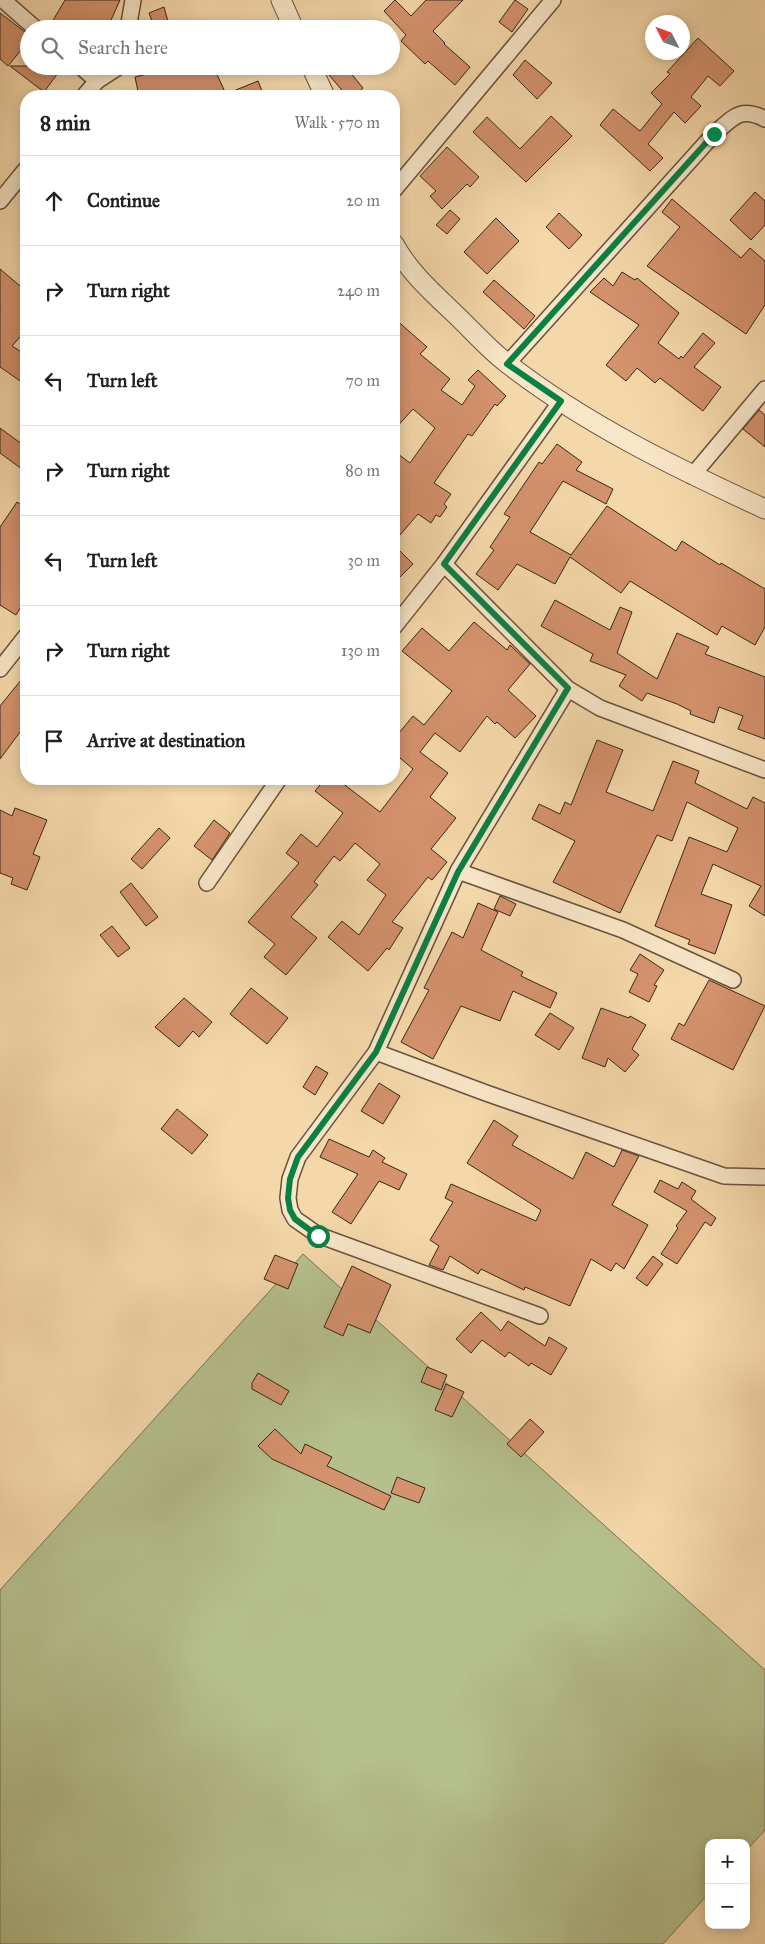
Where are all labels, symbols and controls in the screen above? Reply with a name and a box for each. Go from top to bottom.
north arrow [645,15,690,60]
search box [20,20,400,75]
icon: search [38,34,66,62]
text: Search here [78,36,168,59]
text: 8 min [40,110,90,136]
text: Walk · 570 m [295,113,380,132]
route end [703,123,726,146]
icon: ahead [40,187,68,215]
text: Continue [87,189,160,212]
text: 20 m [346,191,380,210]
icon: right [40,277,68,305]
text: Turn right [87,279,170,302]
text: 240 m [337,281,380,300]
icon: left [40,367,68,395]
text: Turn left [87,369,157,392]
text: 70 m [345,371,380,390]
icon: right [40,457,68,485]
text: Turn right [87,459,170,482]
text: 80 m [345,461,380,480]
icon: left [40,547,68,575]
text: Turn left [87,549,157,572]
text: 30 m [347,551,380,570]
icon: right [40,637,68,665]
text: Turn right [87,639,170,662]
text: 130 m [341,641,380,660]
icon: arrive [40,727,68,755]
text: Arrive at destination [87,729,245,752]
route start [307,1225,330,1248]
map controls [705,1839,750,1929]
button: + [705,1839,750,1884]
button: − [705,1884,750,1929]

